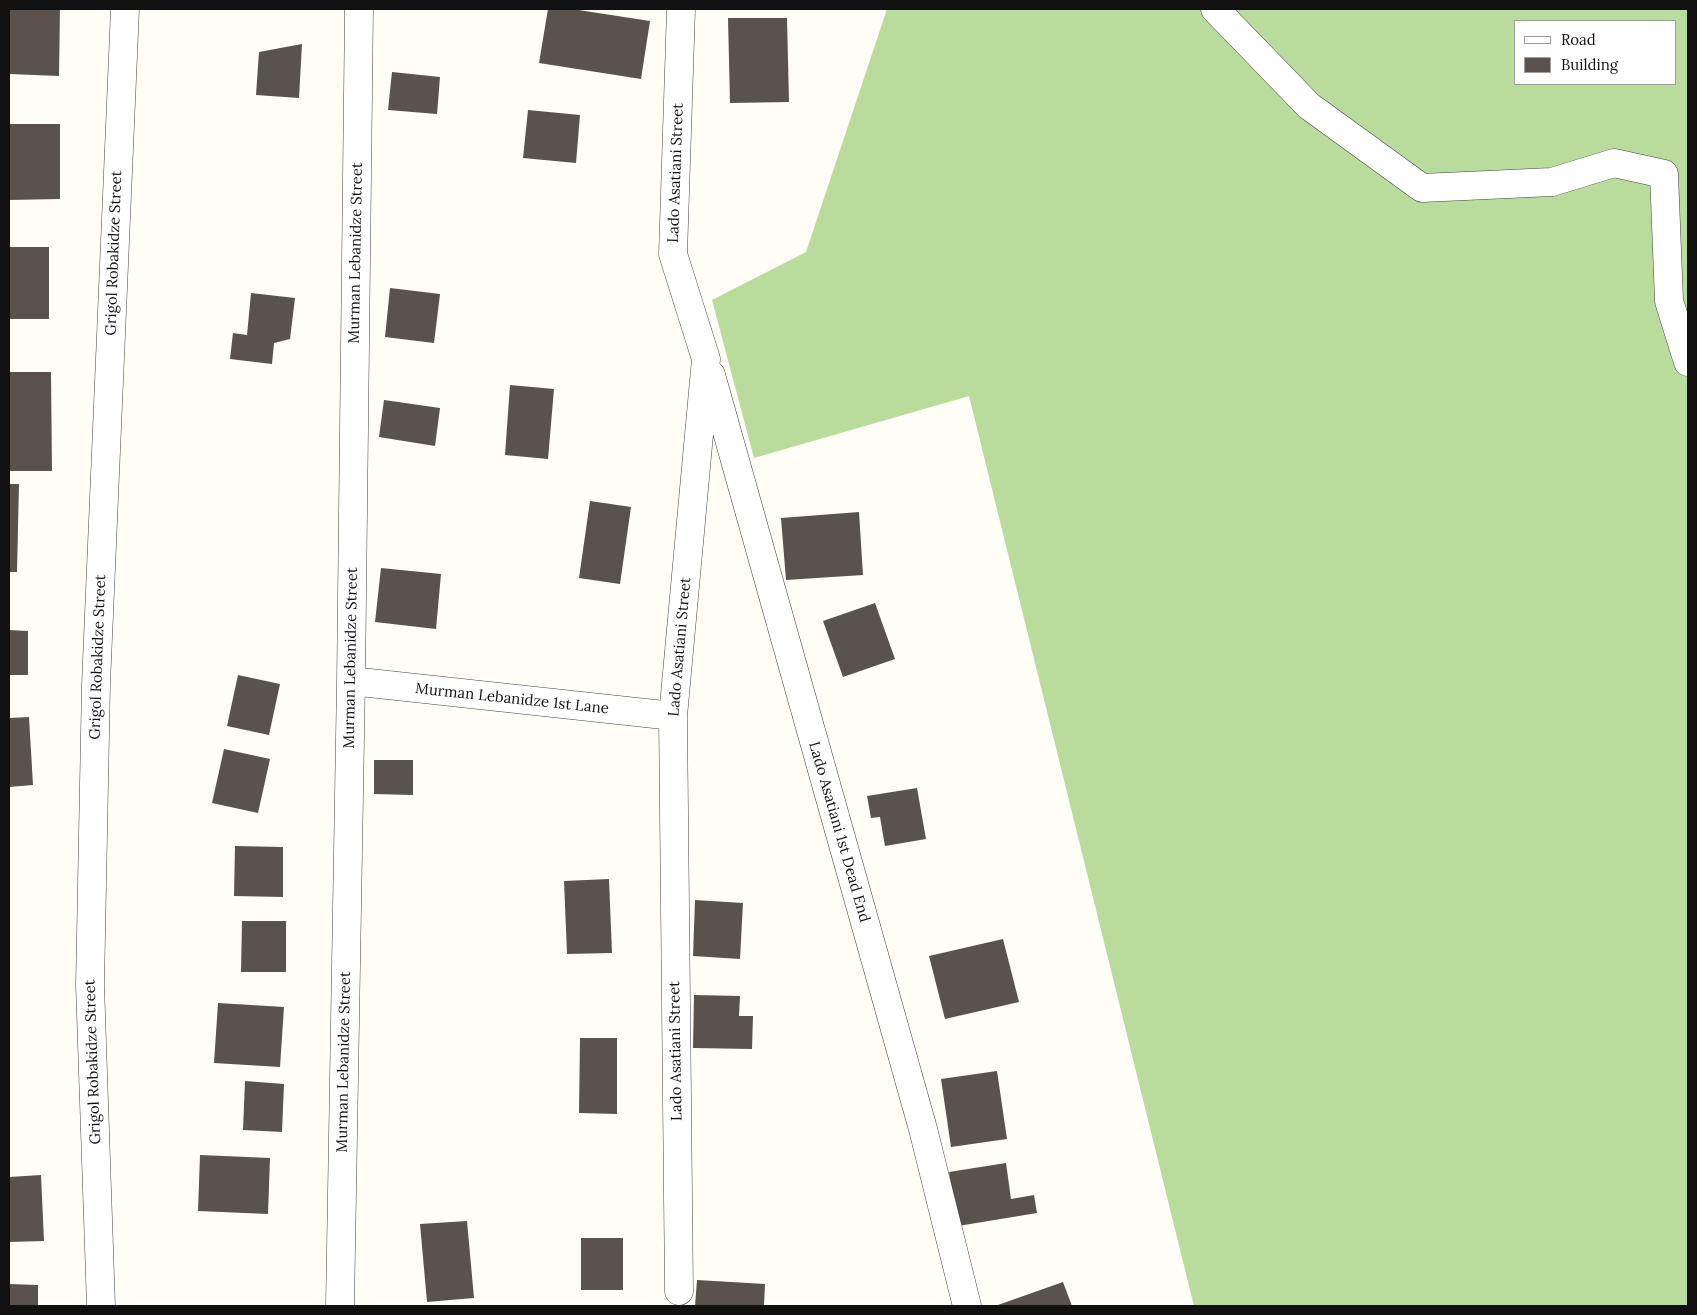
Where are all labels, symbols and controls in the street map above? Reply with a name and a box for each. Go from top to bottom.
legend [1514,20,1677,85]
text: Road [1561,30,1596,49]
text: Building [1561,55,1618,74]
street label: Lado Asatiani Street [665,103,687,243]
street label: Murman Lebanidze Street [345,162,367,344]
street label: Grigol Robakidze Street [102,170,126,336]
street label: Murman Lebanidze Street [340,567,362,749]
street label: Grigol Robakidze Street [86,574,110,740]
street label: Lado Asatiani Street [665,577,695,717]
street label: Murman Lebanidze 1st Lane [414,680,610,718]
street label: Lado Asatiani 1st Dead End [805,740,873,924]
street label: Murman Lebanidze Street [333,971,355,1153]
street label: Grigol Robakidze Street [81,979,105,1145]
street label: Lado Asatiani Street [666,981,686,1121]

